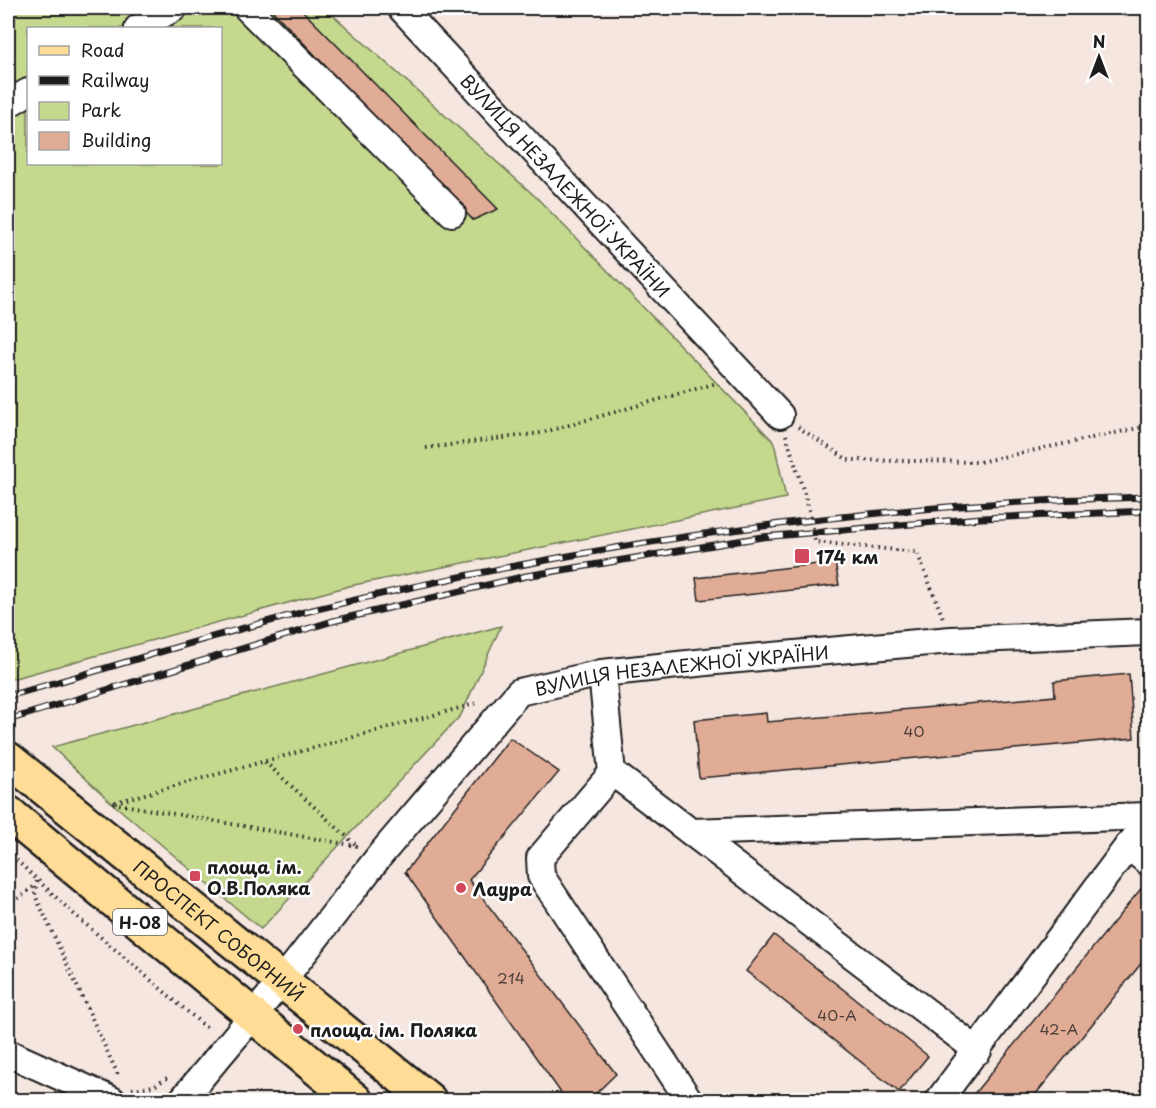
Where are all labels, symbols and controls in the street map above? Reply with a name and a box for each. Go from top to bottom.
legend [27,27,222,165]
north arrow [1069,27,1129,87]
text: N [1093,29,1105,53]
text: Road [81,36,125,63]
text: Railway [81,66,149,93]
street label: ВУЛИЦЯ НЕЗАЛЕЖНОЇ УКРАЇНИ [455,67,677,303]
text: Park [81,96,121,123]
text: Building [81,126,151,153]
place label: 174 км [816,543,879,570]
marker: 174 км [793,547,811,565]
street label: ВУЛИЦЯ НЕЗАЛЕЖНОЇ УКРАЇНИ [532,637,830,701]
house number: 40 [904,719,924,742]
street label: ПРОСПЕКТ СОБОРНИЙ [128,853,310,1008]
place label: площа ім. О.В.Поляка [207,853,310,901]
marker: площа ім. О.В.Поляка [188,869,202,883]
place label: Лаура [473,875,532,902]
marker: Лаура [454,881,468,895]
road number: Н-08 [113,909,167,935]
house number: 214 [497,966,525,989]
house number: 40-А [817,1003,857,1026]
place label: площа ім. Поляка [310,1016,477,1043]
house number: 42-А [1040,1017,1078,1040]
marker: площа ім. Поляка [291,1022,305,1036]

